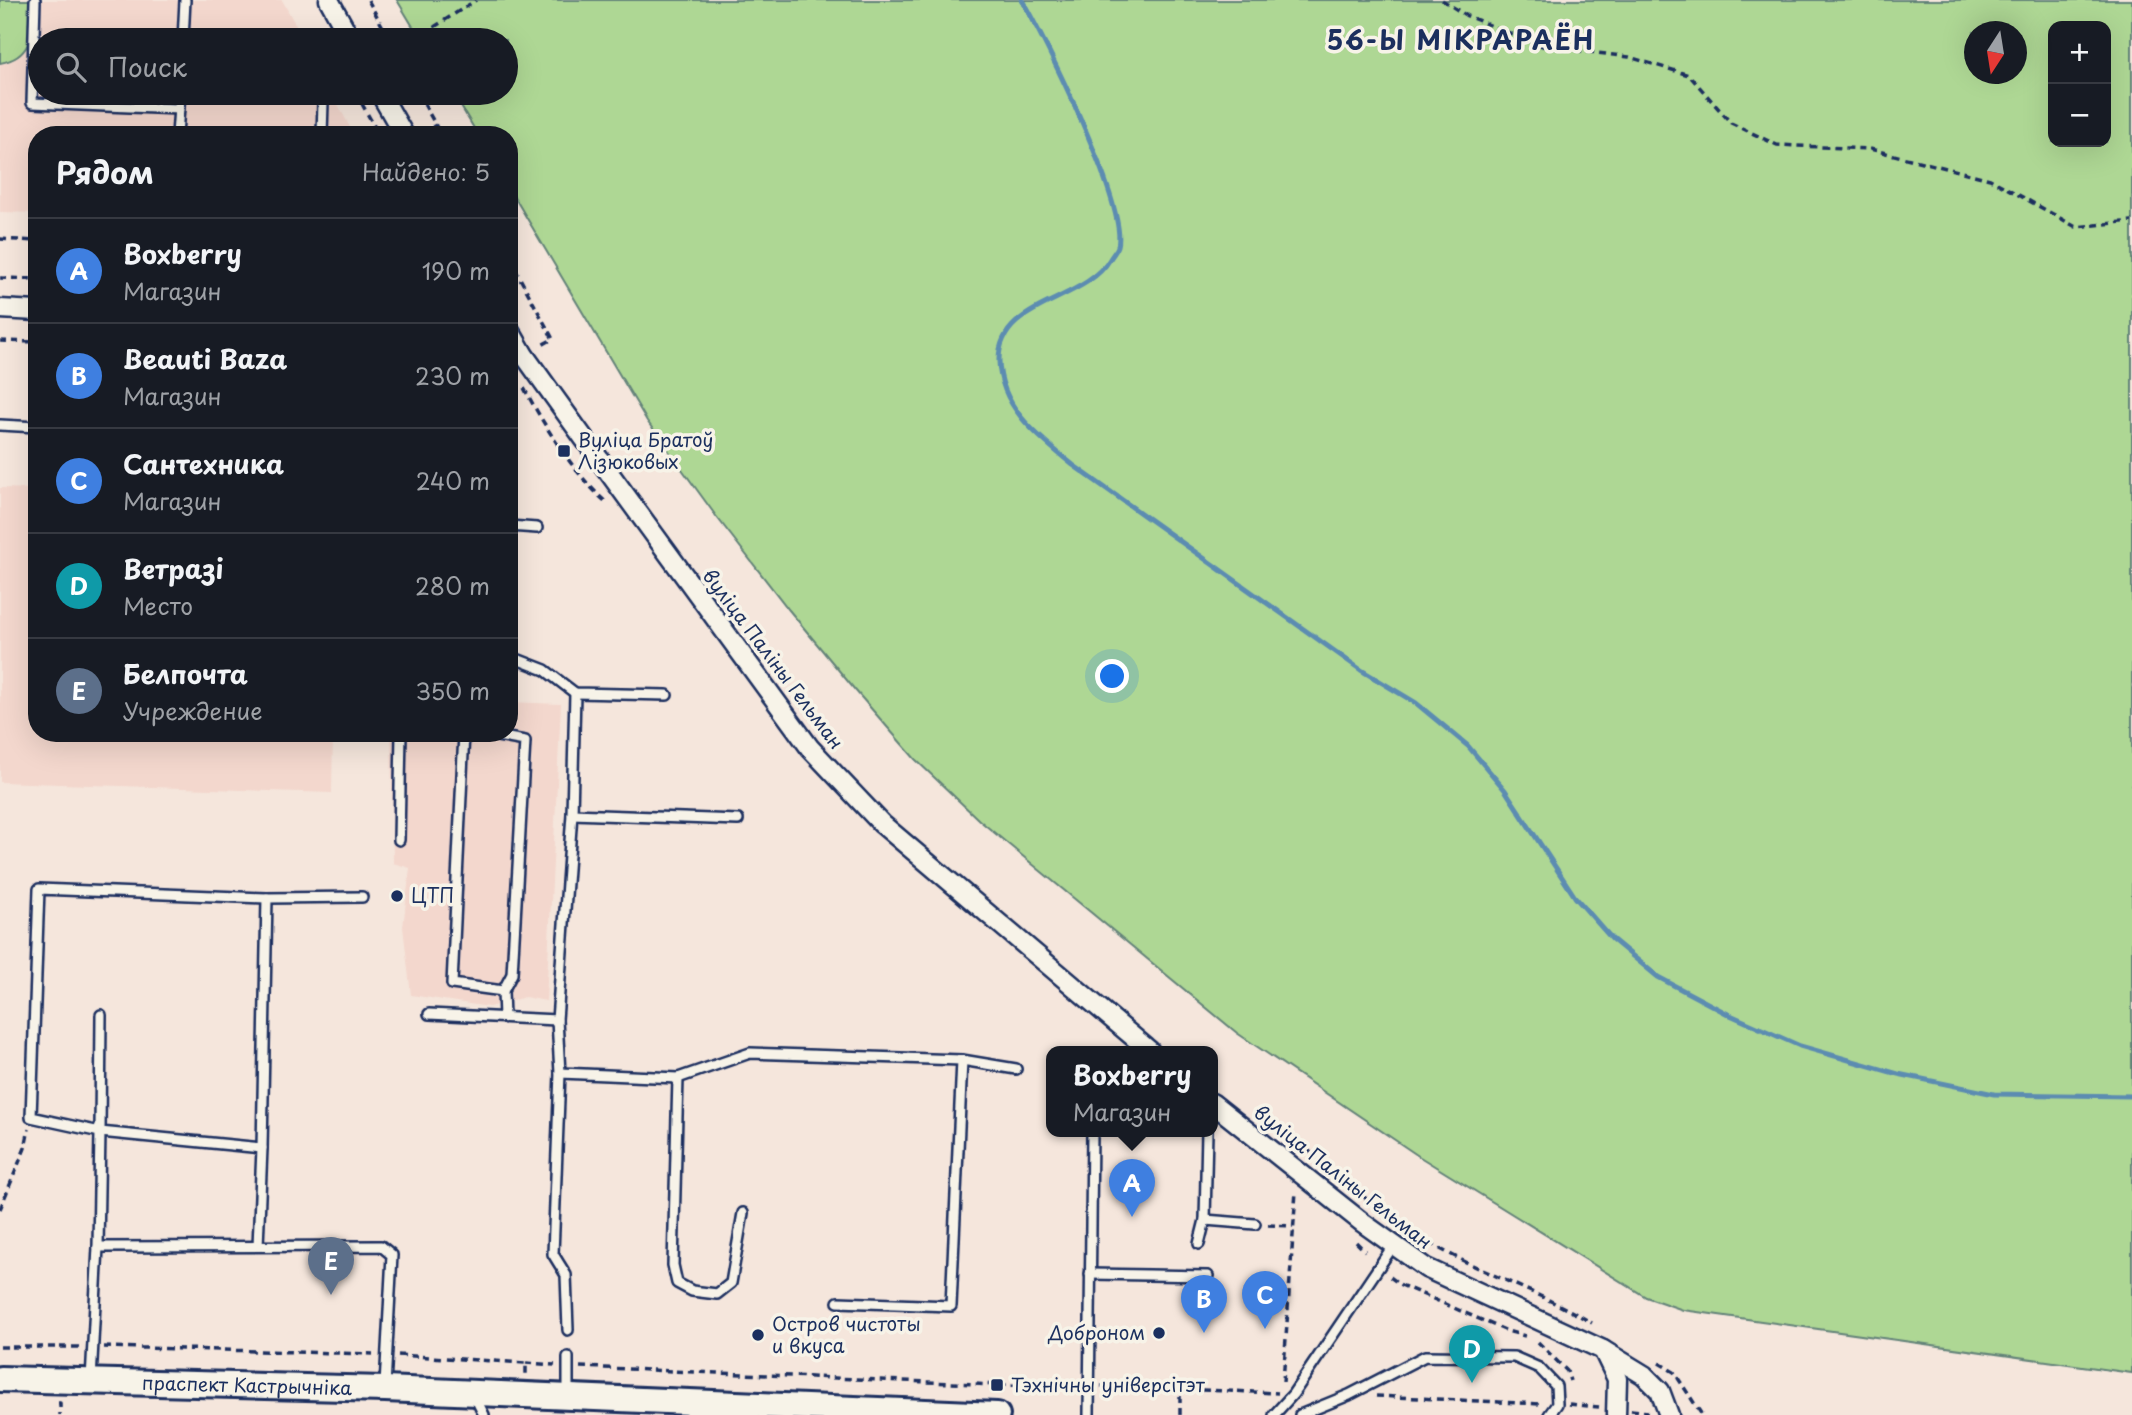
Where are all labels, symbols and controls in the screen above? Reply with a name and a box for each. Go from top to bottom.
district label: 56-Ы МІКРАРАЁН [1327,20,1595,59]
north arrow [1964,21,2027,84]
map controls [2048,21,2111,147]
button: + [2048,21,2111,84]
search box [28,28,518,105]
text: Поиск [108,47,187,86]
icon: search [52,48,90,86]
button: − [2048,84,2111,147]
text: Рядом [56,149,154,194]
text: Найдено: 5 [362,154,490,189]
text: Boxberry [123,234,242,273]
text: A [70,253,88,288]
text: 190 m [422,253,490,288]
text: Магазин [123,273,222,308]
text: Beauti Baza [123,339,287,378]
text: B [71,358,87,393]
text: 230 m [415,358,490,393]
text: Магазин [123,378,222,413]
place label: Вуліца Братоў Лізюковых [578,425,713,475]
marker: Вуліца Братоў Лізюковых [556,443,572,459]
text: Сантехника [123,444,284,483]
text: C [70,463,88,498]
text: 240 m [416,463,490,498]
text: Магазин [123,483,222,518]
text: Ветразі [123,549,224,588]
street label: вуліца Паліны Гельман [697,562,851,754]
text: D [70,568,88,603]
text: 280 m [415,568,490,603]
text: Место [123,588,193,623]
text: Белпочта [123,654,248,693]
your location [1095,659,1129,693]
text: E [72,673,86,708]
text: 350 m [415,673,490,708]
text: Учреждение [123,693,263,728]
place label: ЦТП [411,881,454,909]
marker: ЦТП [389,888,405,904]
popup [1046,1046,1218,1137]
text: Boxberry [1073,1055,1191,1094]
text: Магазин [1073,1094,1171,1129]
street label: вуліца Паліны Гельман [1249,1098,1439,1255]
pin: A [1109,1159,1155,1217]
pin: E [308,1237,354,1295]
pin: C [1242,1271,1288,1329]
pin: B [1181,1275,1227,1333]
place label: Остров чистоты и вкуса [772,1309,921,1359]
place label: Доброном [1047,1318,1145,1346]
marker: Доброном [1151,1325,1167,1341]
pin: D [1449,1325,1495,1383]
marker: Остров чистоты и вкуса [750,1327,766,1343]
street label: праспект Кастрычніка [141,1368,353,1401]
place label: Тэхнічны універсітэт [1011,1370,1206,1398]
marker: Тэхнічны універсітэт [989,1377,1005,1393]

